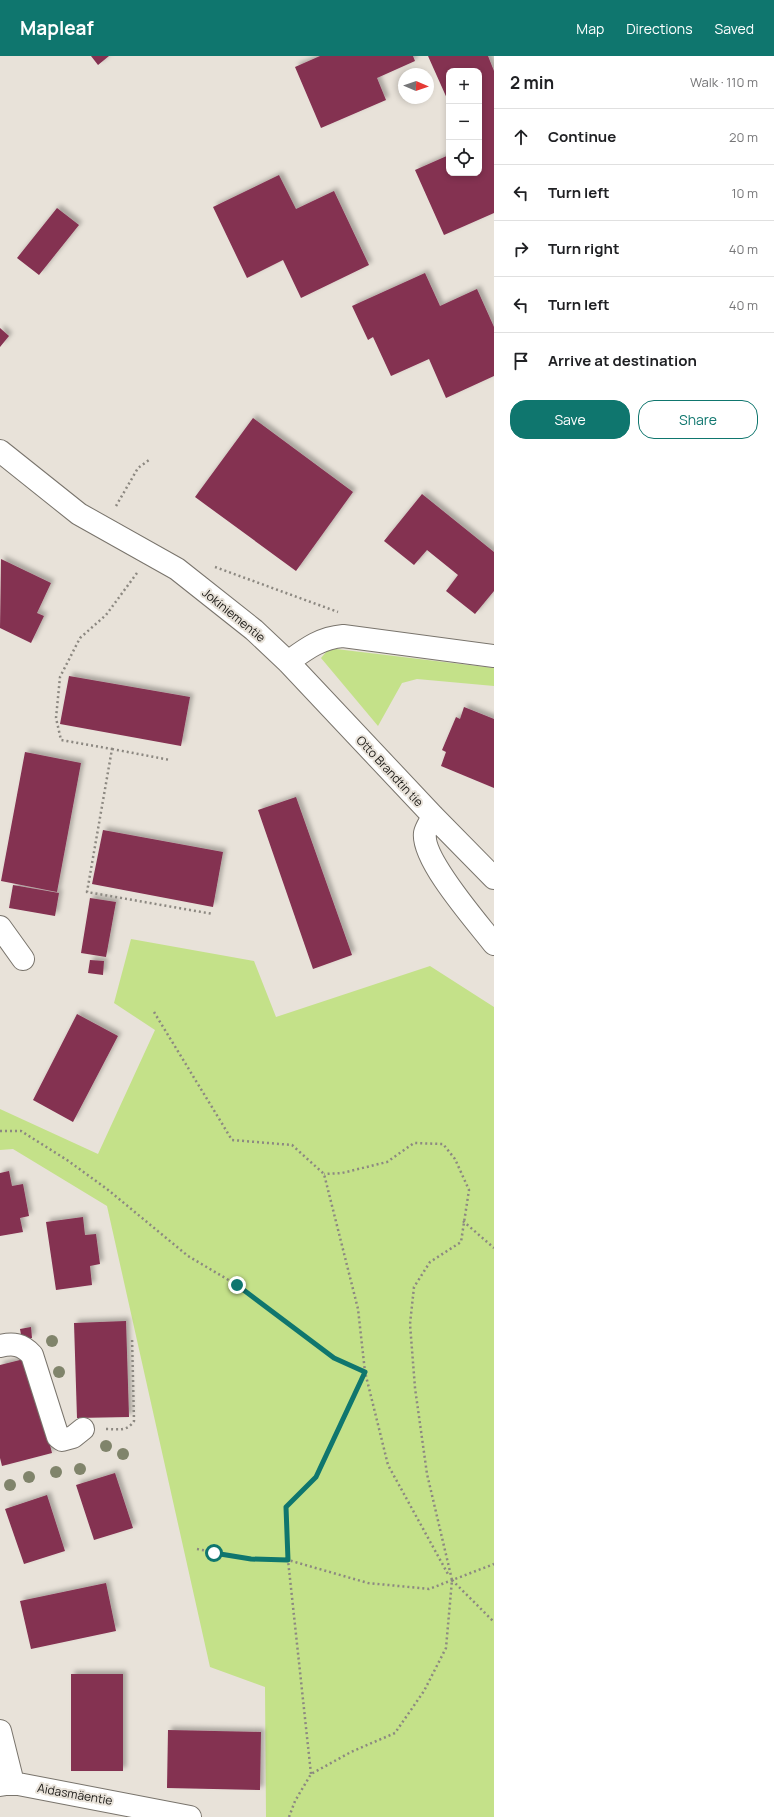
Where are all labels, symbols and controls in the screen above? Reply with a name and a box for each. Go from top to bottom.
text: Mapleaf [20,15,94,41]
text: Map [576,19,604,38]
text: Directions [626,19,693,38]
text: Saved [715,19,754,38]
north arrow [398,68,434,104]
map controls [446,68,482,176]
button: + [446,68,482,104]
text: 2 min [510,71,554,94]
text: Walk · 110 m [690,73,758,91]
button: − [446,104,482,140]
icon: ahead [510,126,532,148]
text: Continue [548,126,616,147]
text: 20 m [729,128,758,146]
button: locate [446,140,482,176]
icon: left [510,182,532,204]
text: Turn left [548,182,610,203]
text: 10 m [731,184,758,202]
icon: right [510,238,532,260]
text: Turn right [548,238,619,259]
text: 40 m [729,240,758,258]
icon: left [510,294,532,316]
text: Turn left [548,294,610,315]
text: 40 m [729,296,758,314]
icon: arrive [510,350,532,372]
text: Arrive at destination [548,350,697,371]
button: Save [510,400,630,439]
button: Share [638,400,758,439]
street label: Jokiniementie [199,584,269,646]
street label: Otto Brandtin tie [353,732,427,810]
route end [228,1276,246,1294]
route start [205,1544,223,1562]
street label: Aidasmäentie [36,1779,114,1809]

